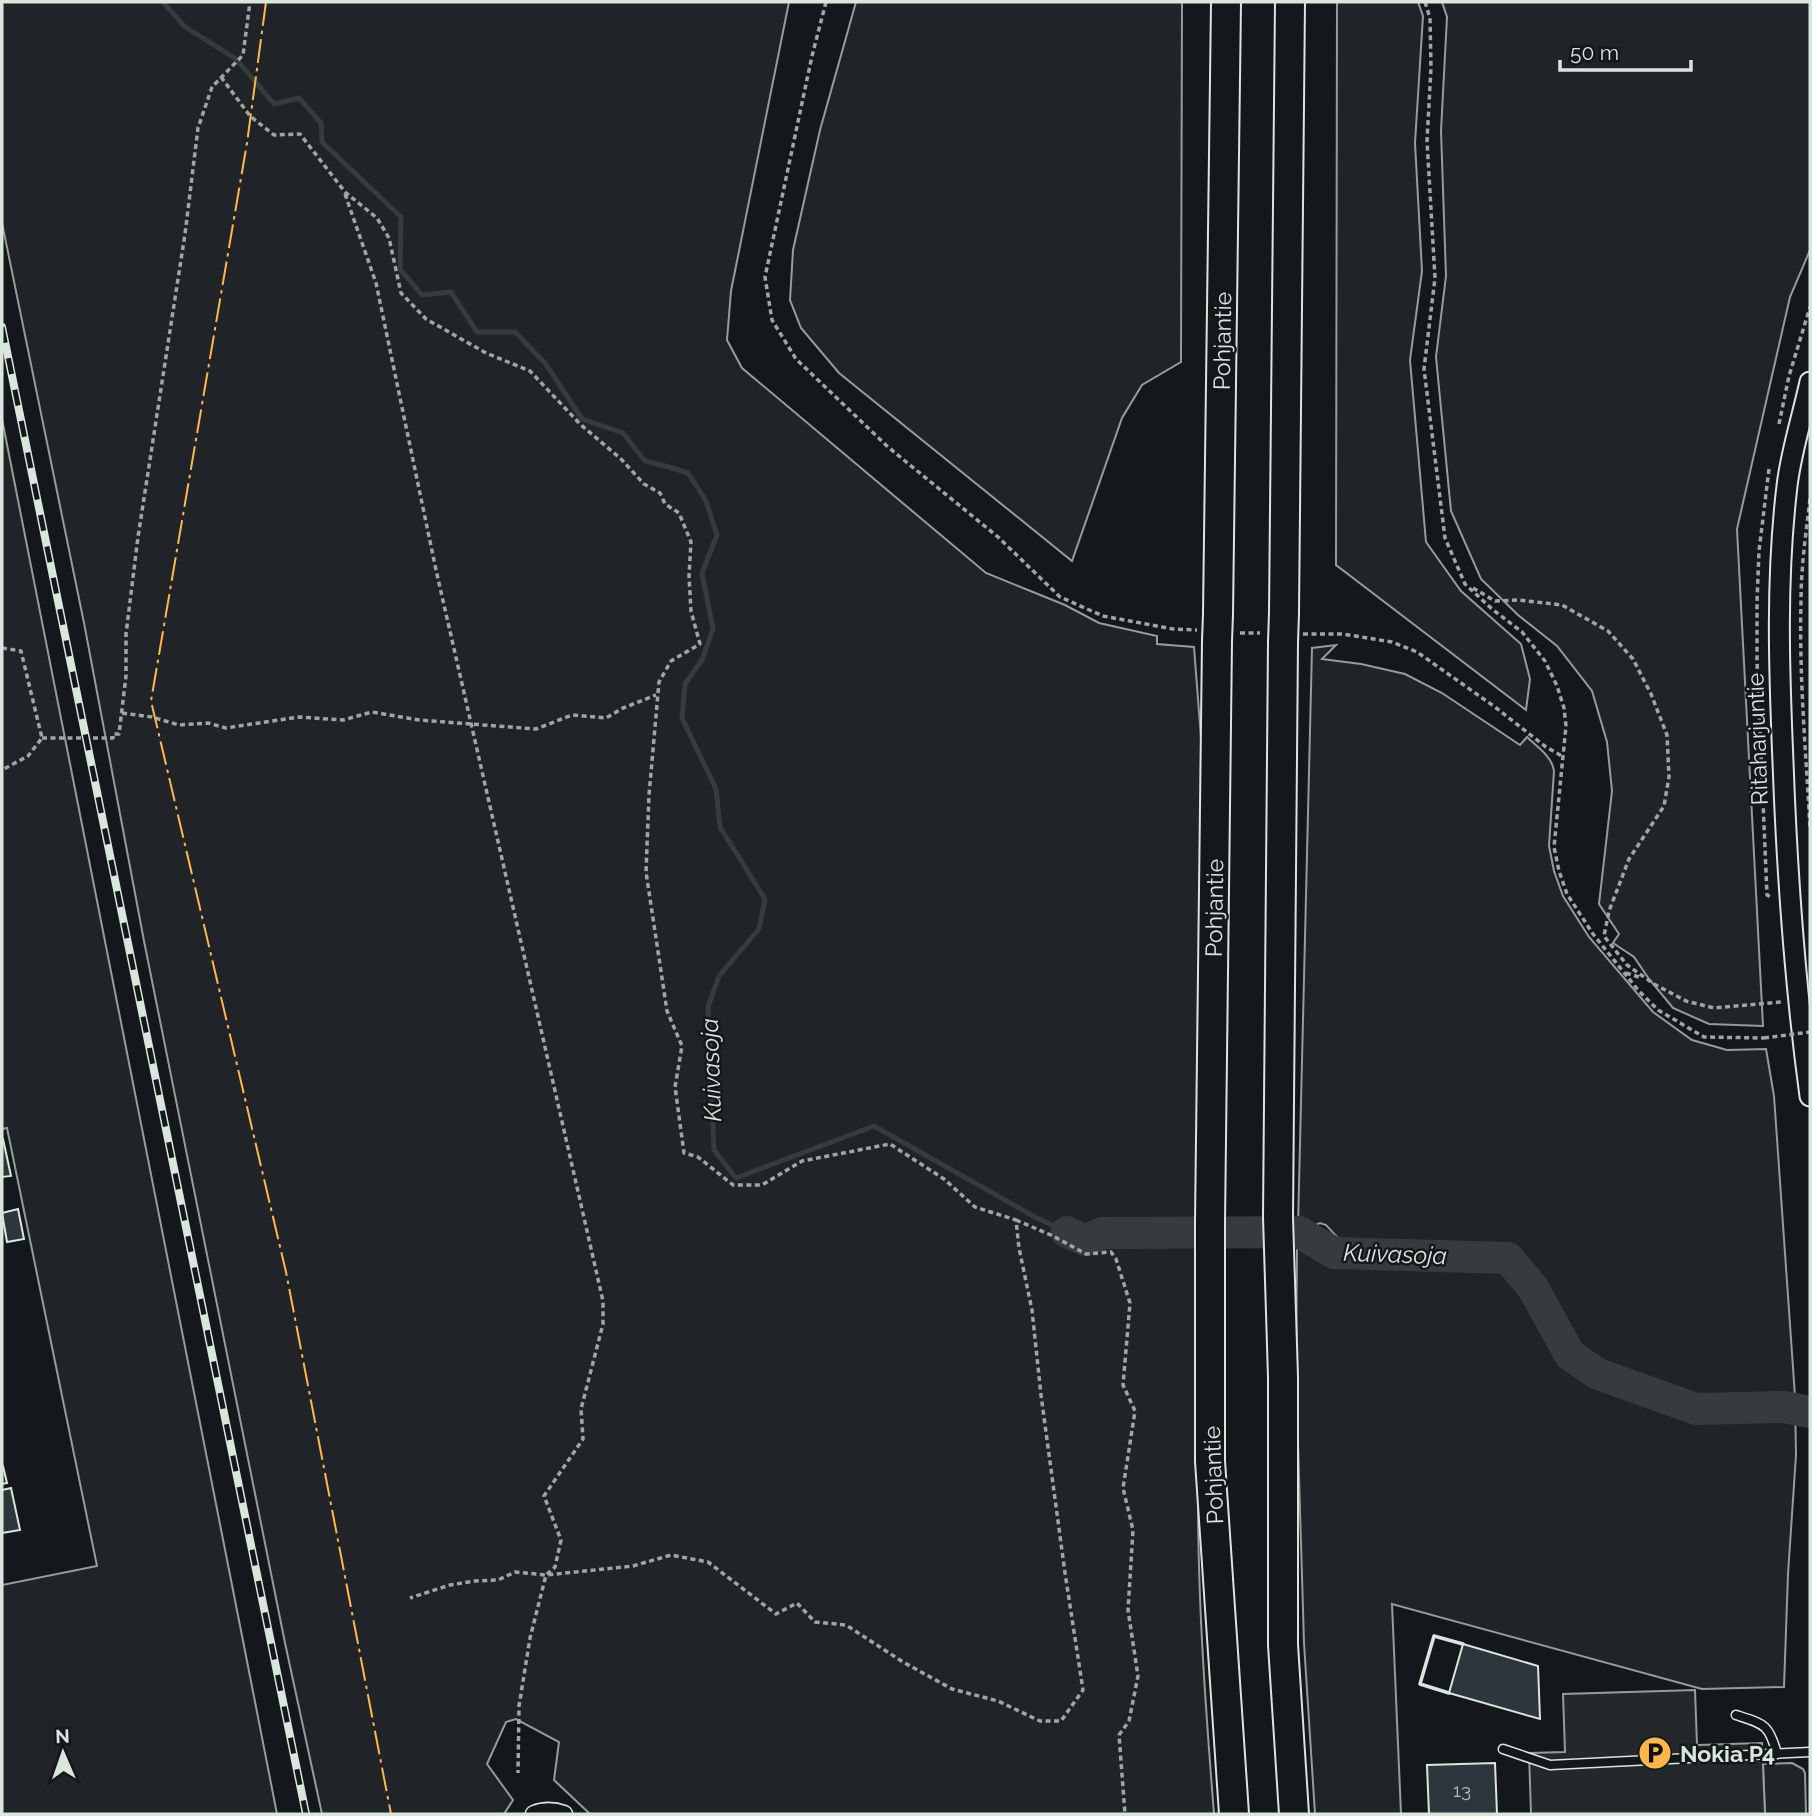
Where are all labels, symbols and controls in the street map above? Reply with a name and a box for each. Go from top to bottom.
scale bar [1560,28,1691,72]
text: 50 m [1570,40,1619,65]
street label: Pohjantie [1208,292,1236,390]
street label: Ritaharjuntie [1741,672,1773,806]
street label: Pohjantie [1200,859,1228,957]
water label: Kuivasoja [695,1018,727,1122]
water label: Kuivasoja [1343,1238,1447,1270]
street label: Pohjantie [1198,1425,1228,1525]
north arrow [28,1718,98,1788]
text: N [55,1725,70,1747]
parking icon: Nokia P4 [1636,1734,1674,1772]
place label: Nokia P4 [1680,1740,1775,1767]
house number: 13 [1453,1779,1471,1801]

